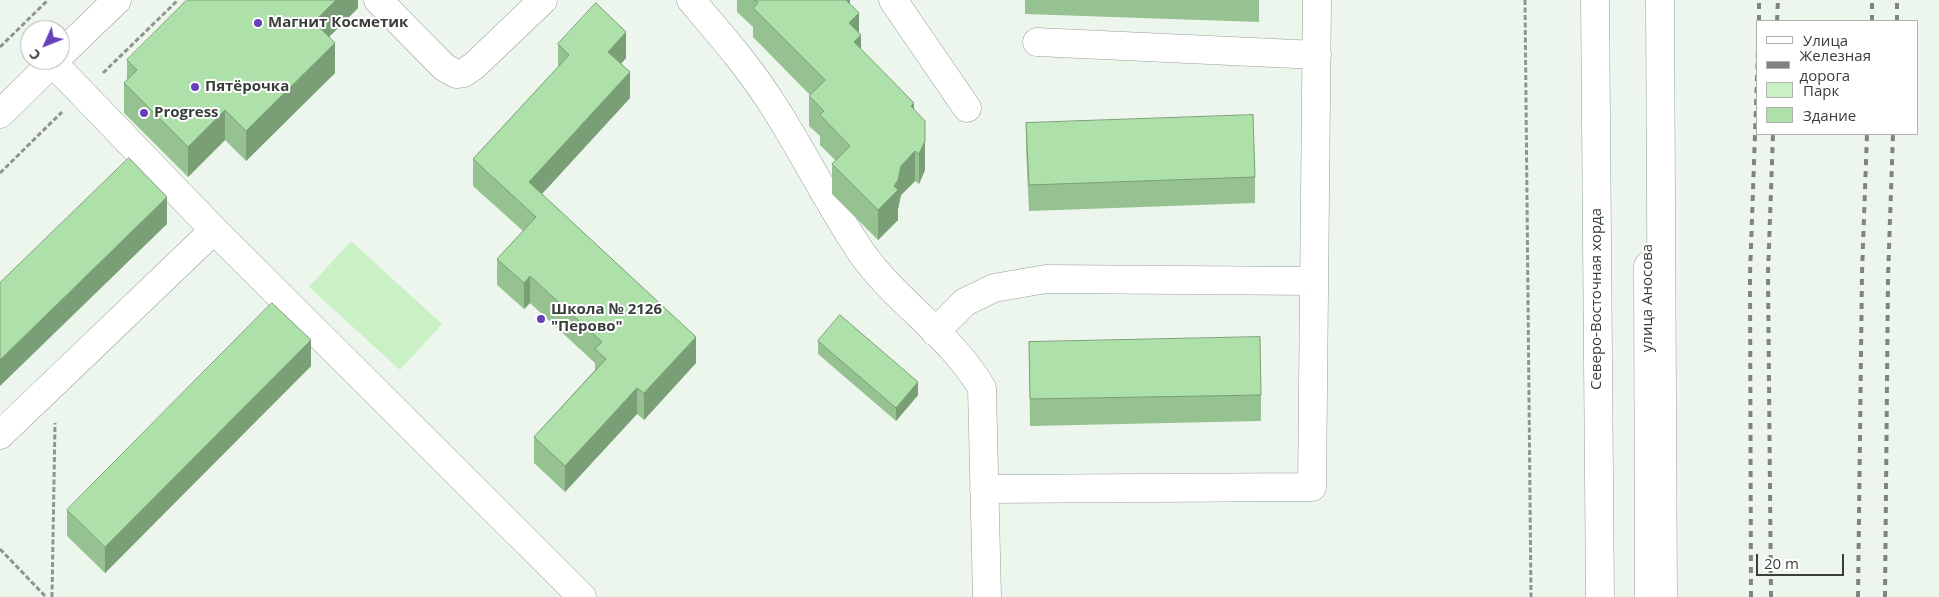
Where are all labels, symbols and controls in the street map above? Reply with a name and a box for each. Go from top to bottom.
place label: Магнит Косметик [268,14,408,32]
marker: Магнит Косметик [252,17,264,29]
north arrow [20,20,70,70]
legend [1756,20,1919,135]
text: Улица [1803,30,1848,50]
text: С [25,45,45,65]
text: Железная дорога [1800,45,1871,85]
place label: Пятёрочка [205,78,289,96]
text: Парк [1803,80,1839,100]
marker: Пятёрочка [189,81,201,93]
place label: Progress [154,104,219,122]
text: Здание [1803,105,1856,125]
marker: Progress [138,107,150,119]
street label: Северо-Восточная хорда [1588,208,1606,390]
street label: улица Аносова [1639,244,1657,352]
place label: Школа № 2126 "Перово" [551,301,662,336]
marker: Школа № 2126 "Перово" [535,313,547,325]
scale bar [1759,544,1846,576]
text: 20 m [1764,553,1799,573]

